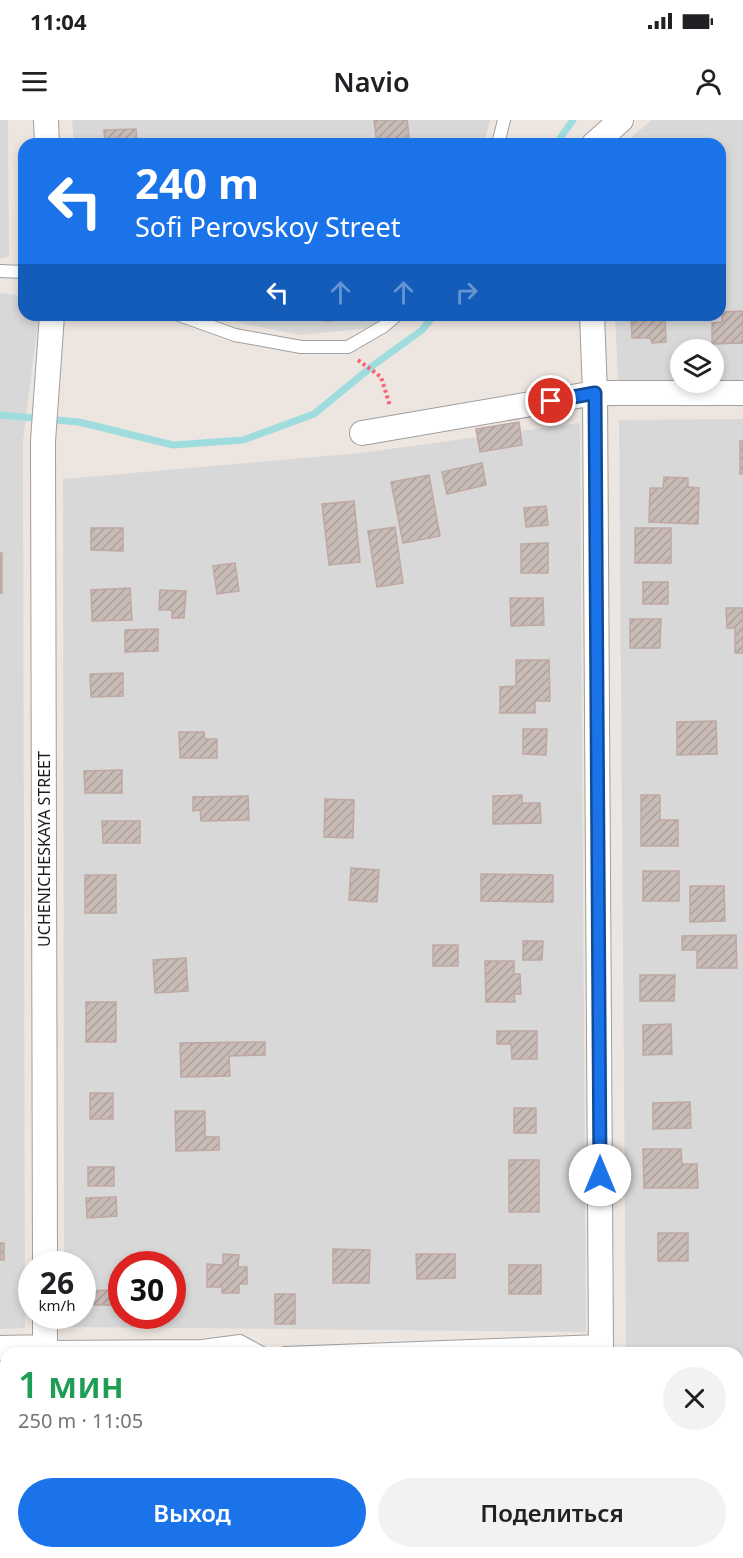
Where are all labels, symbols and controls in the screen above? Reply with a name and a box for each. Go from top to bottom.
text: 11:04 [30,6,87,36]
text: Navio [333,63,410,100]
icon: menu [18,65,51,98]
icon: person [692,65,725,98]
text: 240 m [135,154,259,211]
icon: left [36,162,114,240]
text: Sofi Perovskoy Street [135,208,400,245]
icon: left [261,276,294,309]
icon: ahead [324,276,357,309]
icon: ahead [387,276,420,309]
icon: right [450,276,483,309]
map controls [670,339,724,393]
button: layers [670,339,724,393]
pin [525,375,576,426]
icon: arrive [534,384,567,417]
street label: UCHENICHESKAYA STREET [33,751,55,947]
position arrow [568,1143,632,1207]
speed limit sign: 30 [108,1251,186,1329]
text: 26 [40,1262,74,1303]
text: km/h [39,1295,75,1315]
text: 1 мин [18,1360,124,1409]
button: close [663,1367,726,1430]
text: 250 m · 11:05 [18,1407,143,1434]
button: Выход [18,1478,366,1547]
button: Поделиться [378,1478,726,1547]

